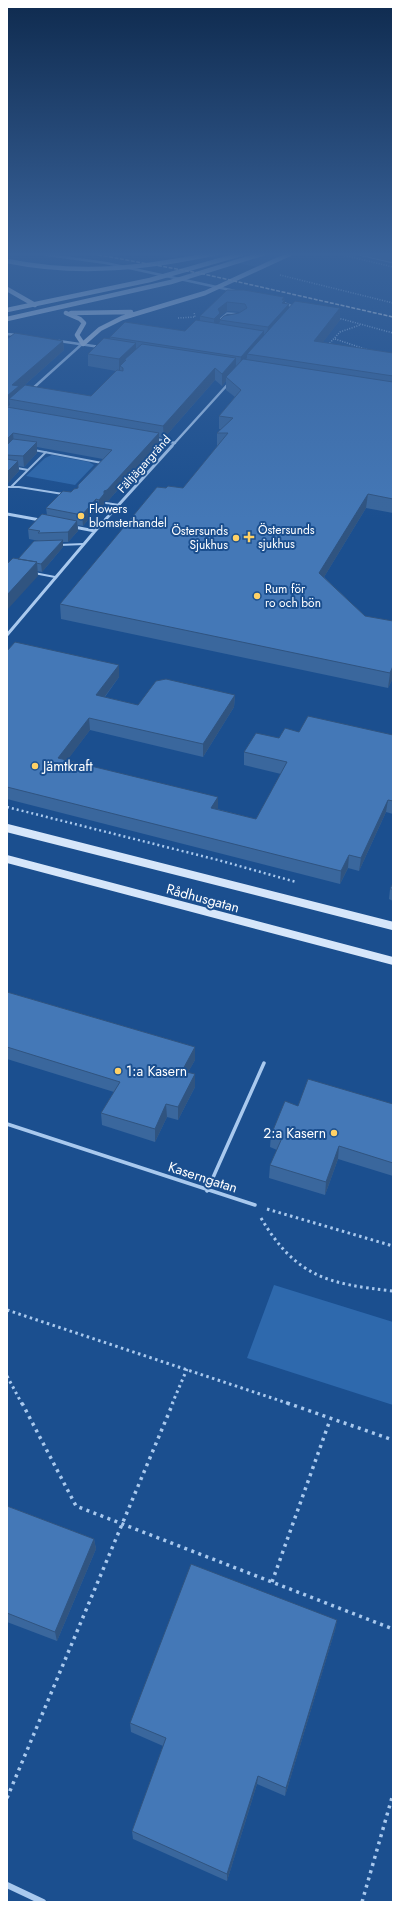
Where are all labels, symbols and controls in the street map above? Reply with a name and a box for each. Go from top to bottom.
street label: Fältjägargränd [113,431,175,497]
place label: Flowers blomsterhandel [89,500,167,532]
marker: Flowers blomsterhandel [76,511,86,521]
place label: Östersunds sjukhus [258,521,315,553]
place label: Östersunds Sjukhus [171,522,228,554]
marker: Östersunds sjukhus [243,531,255,543]
marker: Östersunds Sjukhus [231,533,241,543]
place label: Rum för ro och bön [265,580,321,612]
marker: Rum för ro och bön [252,591,262,601]
place label: Jämtkraft [41,756,93,776]
marker: Jämtkraft [30,761,40,771]
street label: Rådhusgatan [164,879,242,917]
place label: 1:a Kasern [126,1061,187,1081]
marker: 1:a Kasern [113,1066,123,1076]
place label: 2:a Kasern [263,1123,326,1143]
marker: 2:a Kasern [329,1128,339,1138]
street label: Kaserngatan [166,1156,240,1198]

